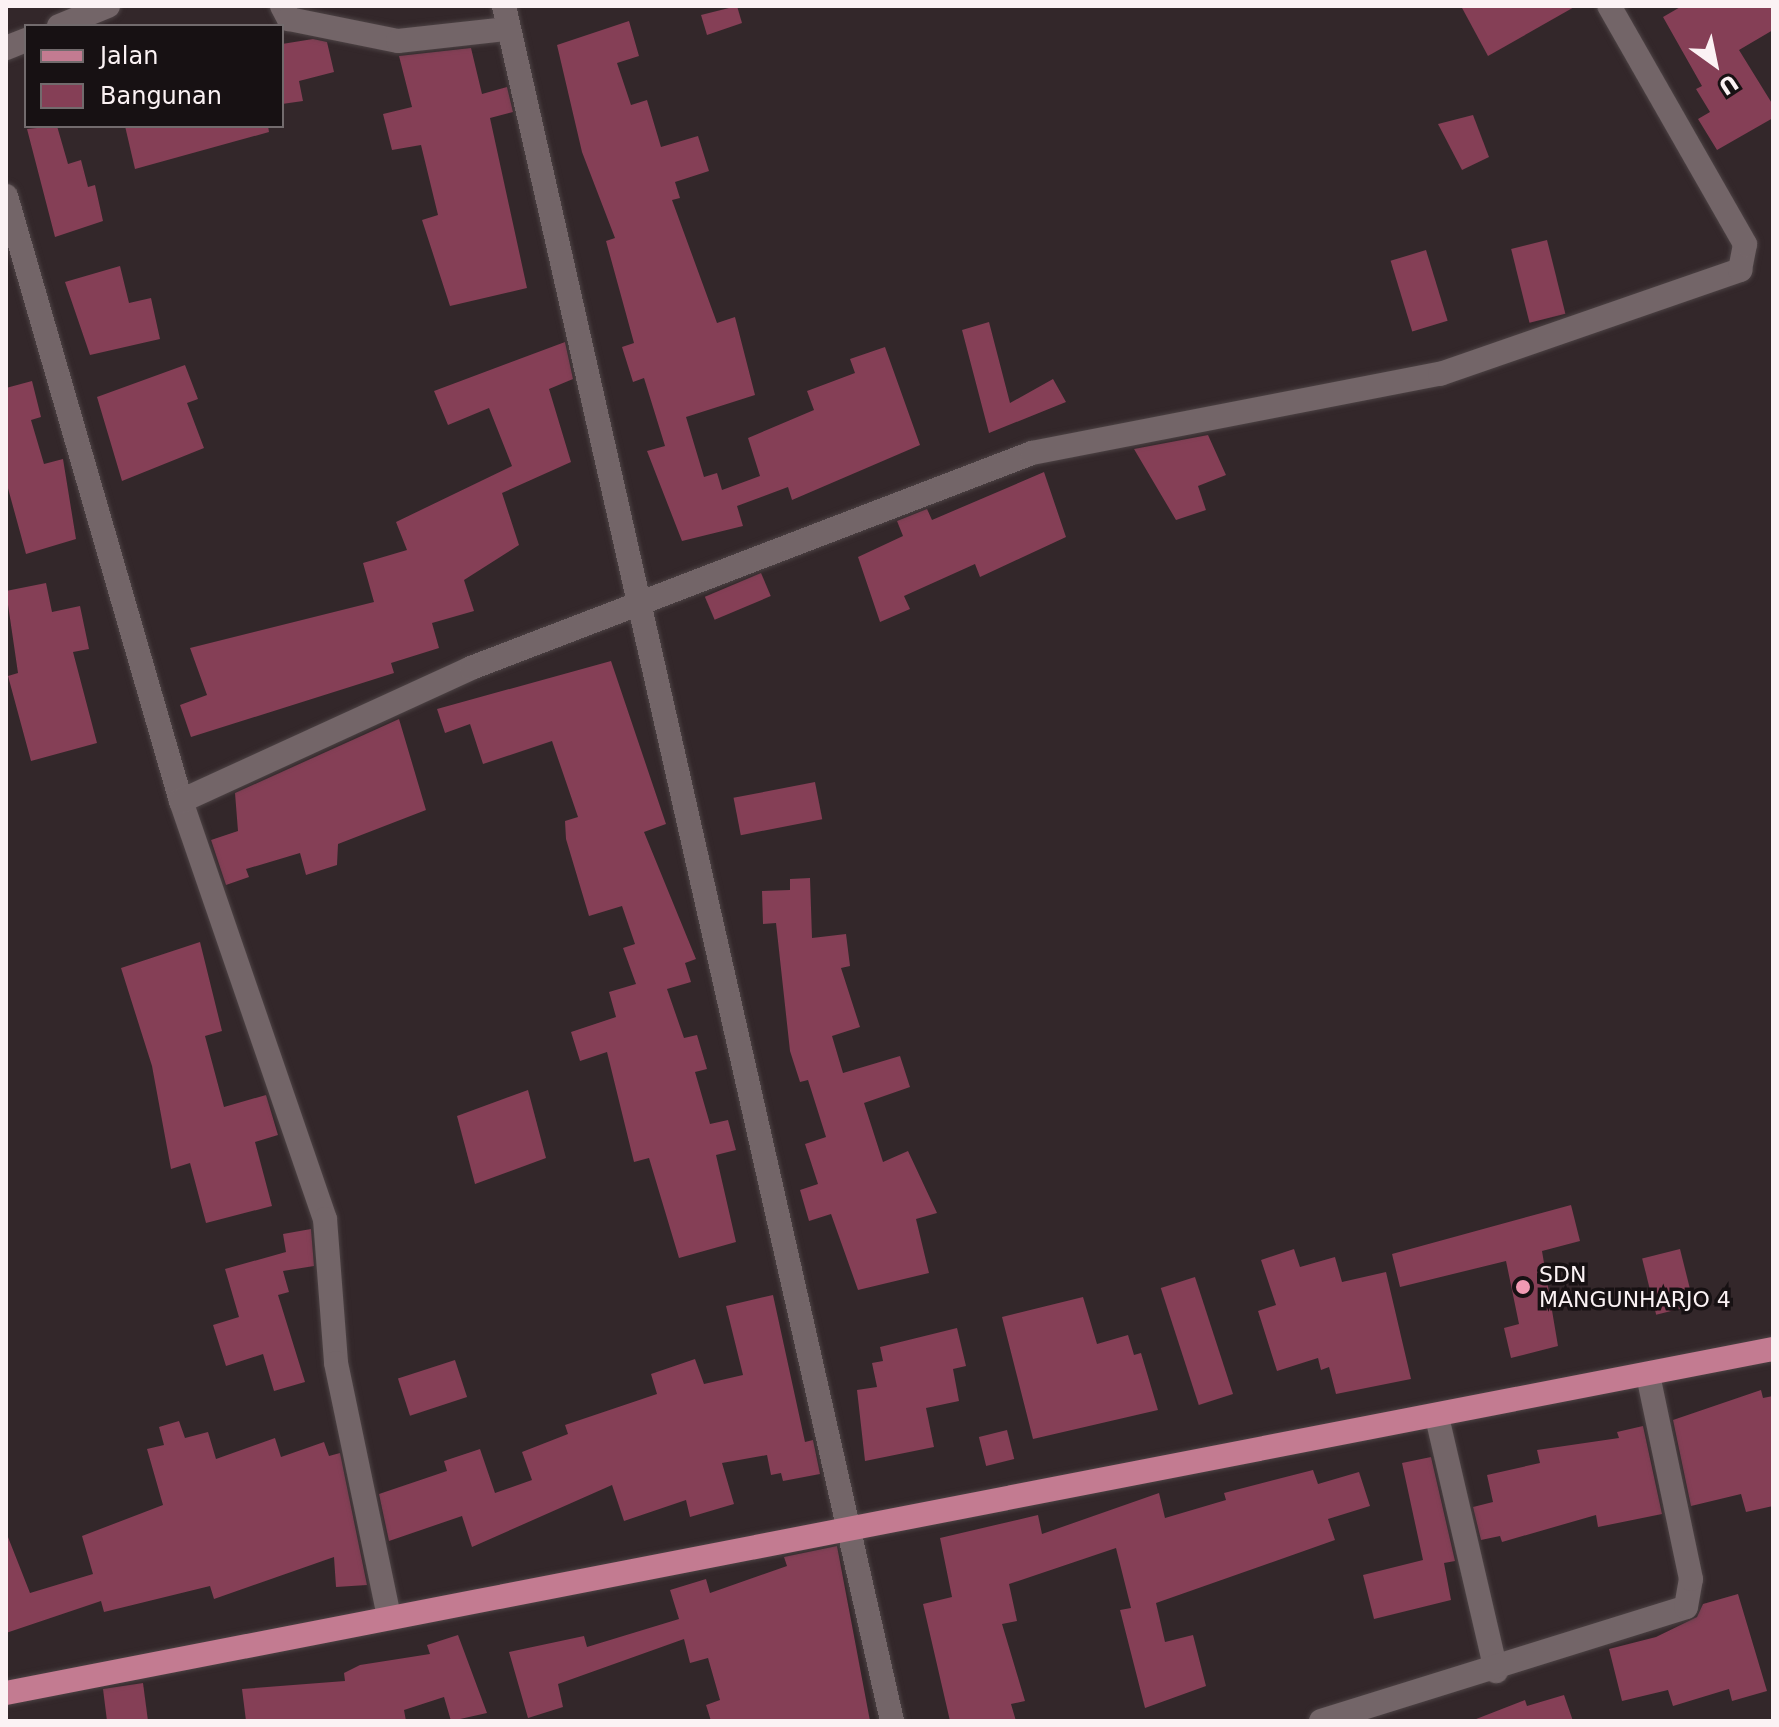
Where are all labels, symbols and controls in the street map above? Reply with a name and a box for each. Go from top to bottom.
legend [24,24,284,128]
north arrow [1675,24,1755,104]
text: Jalan [100,42,158,70]
text: U [1714,69,1743,100]
text: Bangunan [100,82,222,110]
place label: SDN MANGUNHARJO 4 [1539,1261,1731,1312]
marker: SDN MANGUNHARJO 4 [1514,1278,1532,1296]

